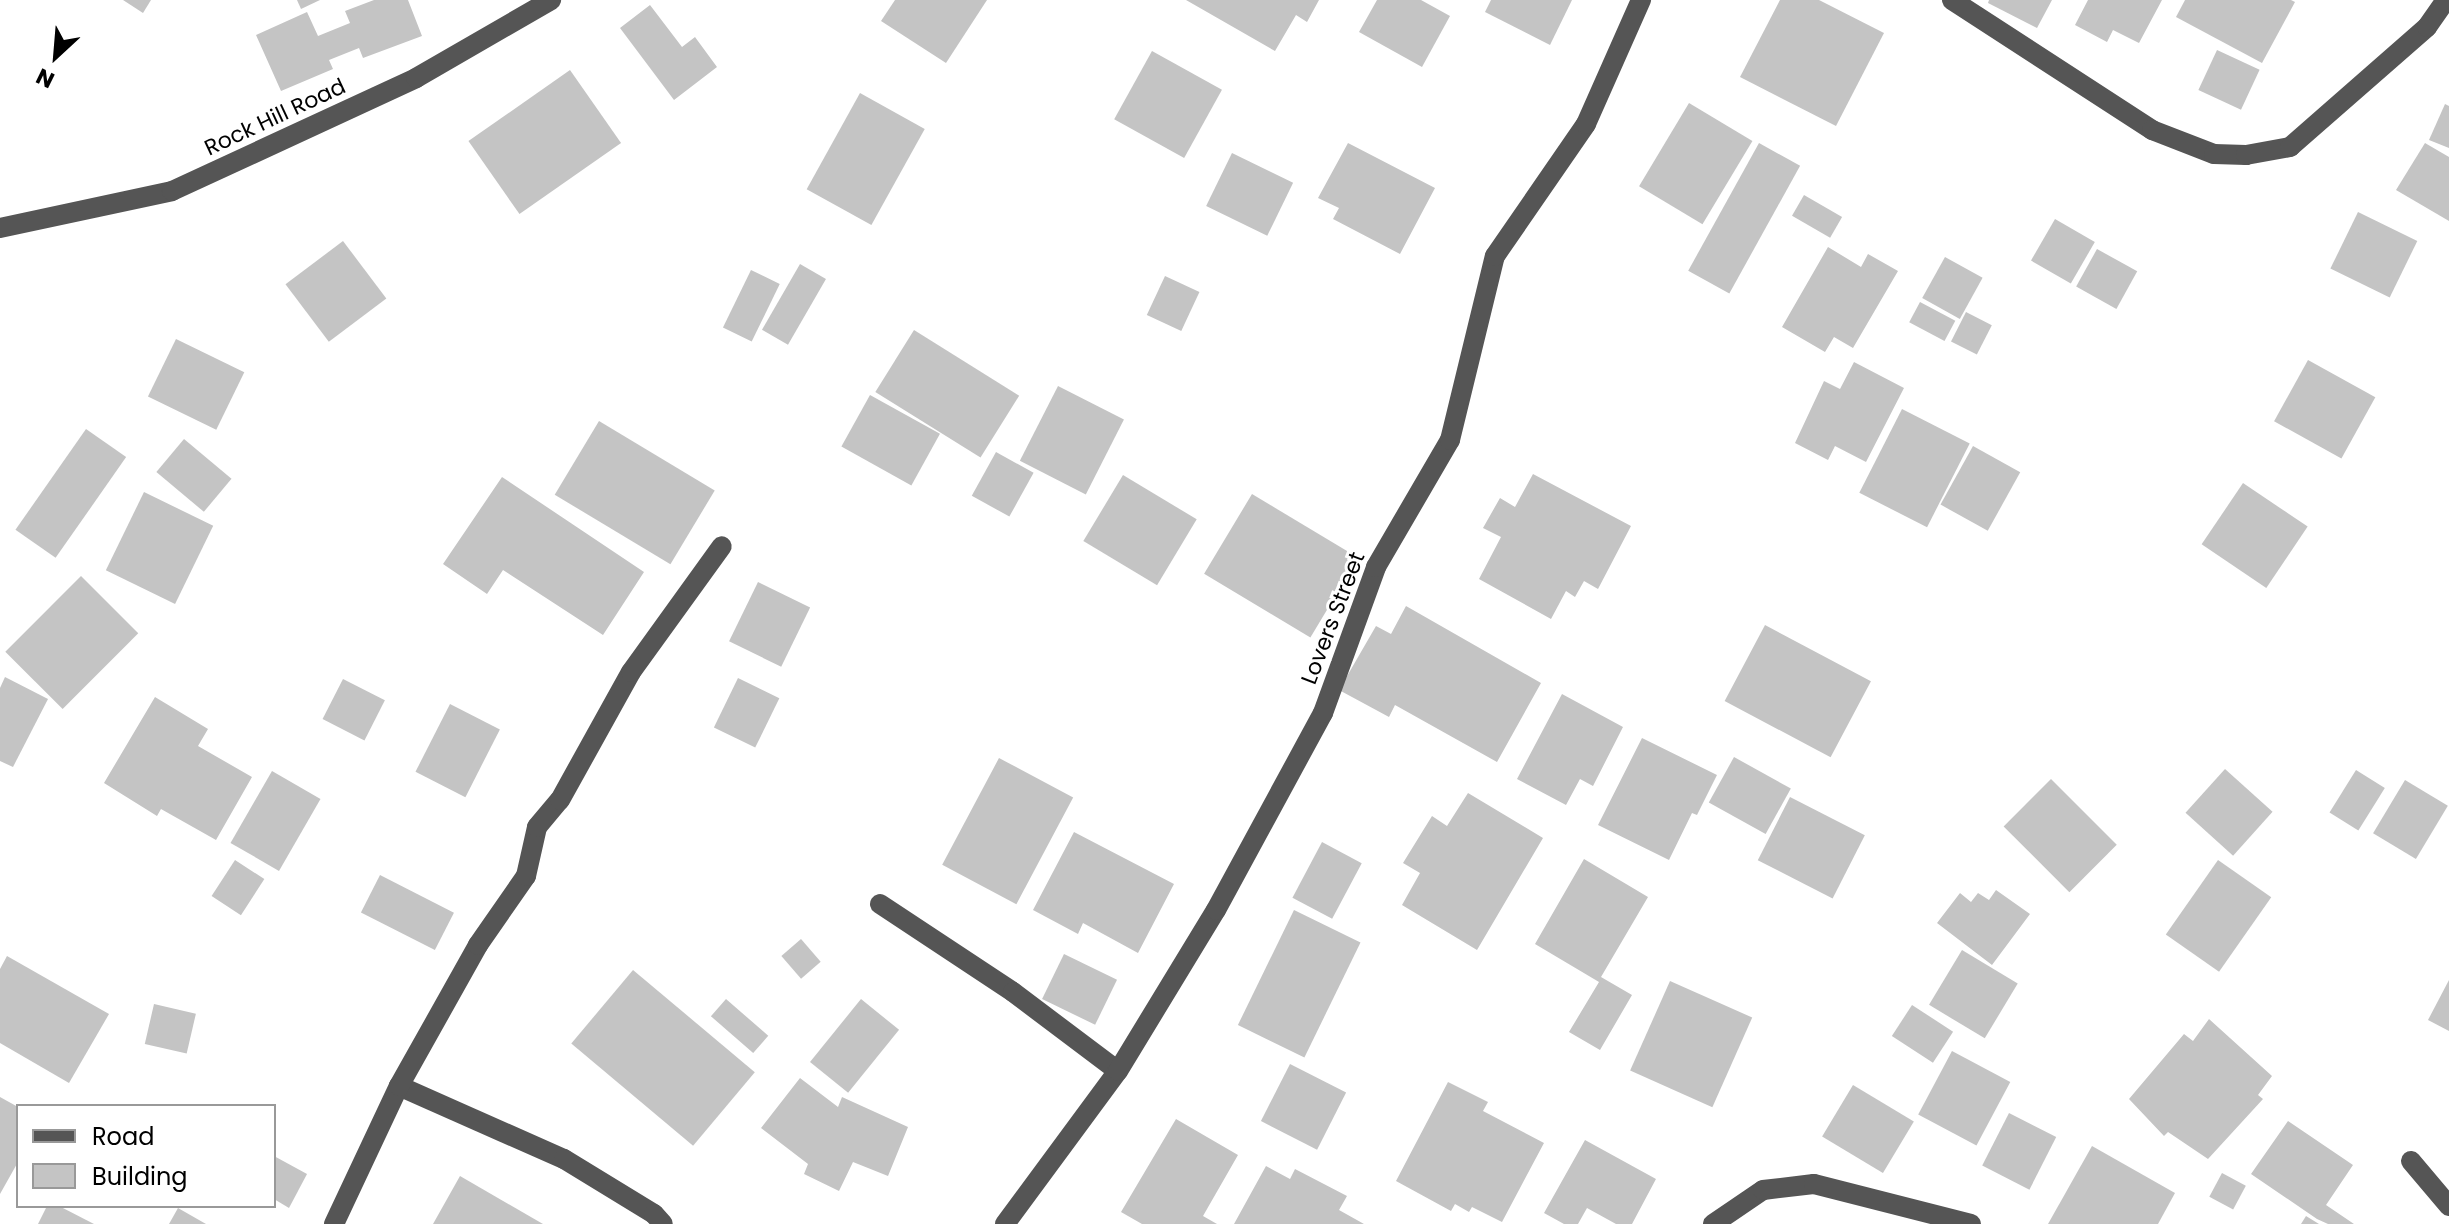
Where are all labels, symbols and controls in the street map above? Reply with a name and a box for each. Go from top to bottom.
north arrow [16,16,96,96]
text: N [31,60,59,96]
street label: Rock Hill Road [200,73,350,161]
street label: Lovers Street [1296,548,1370,688]
legend [16,1104,276,1208]
text: Road [92,1120,154,1153]
text: Building [92,1160,188,1193]

